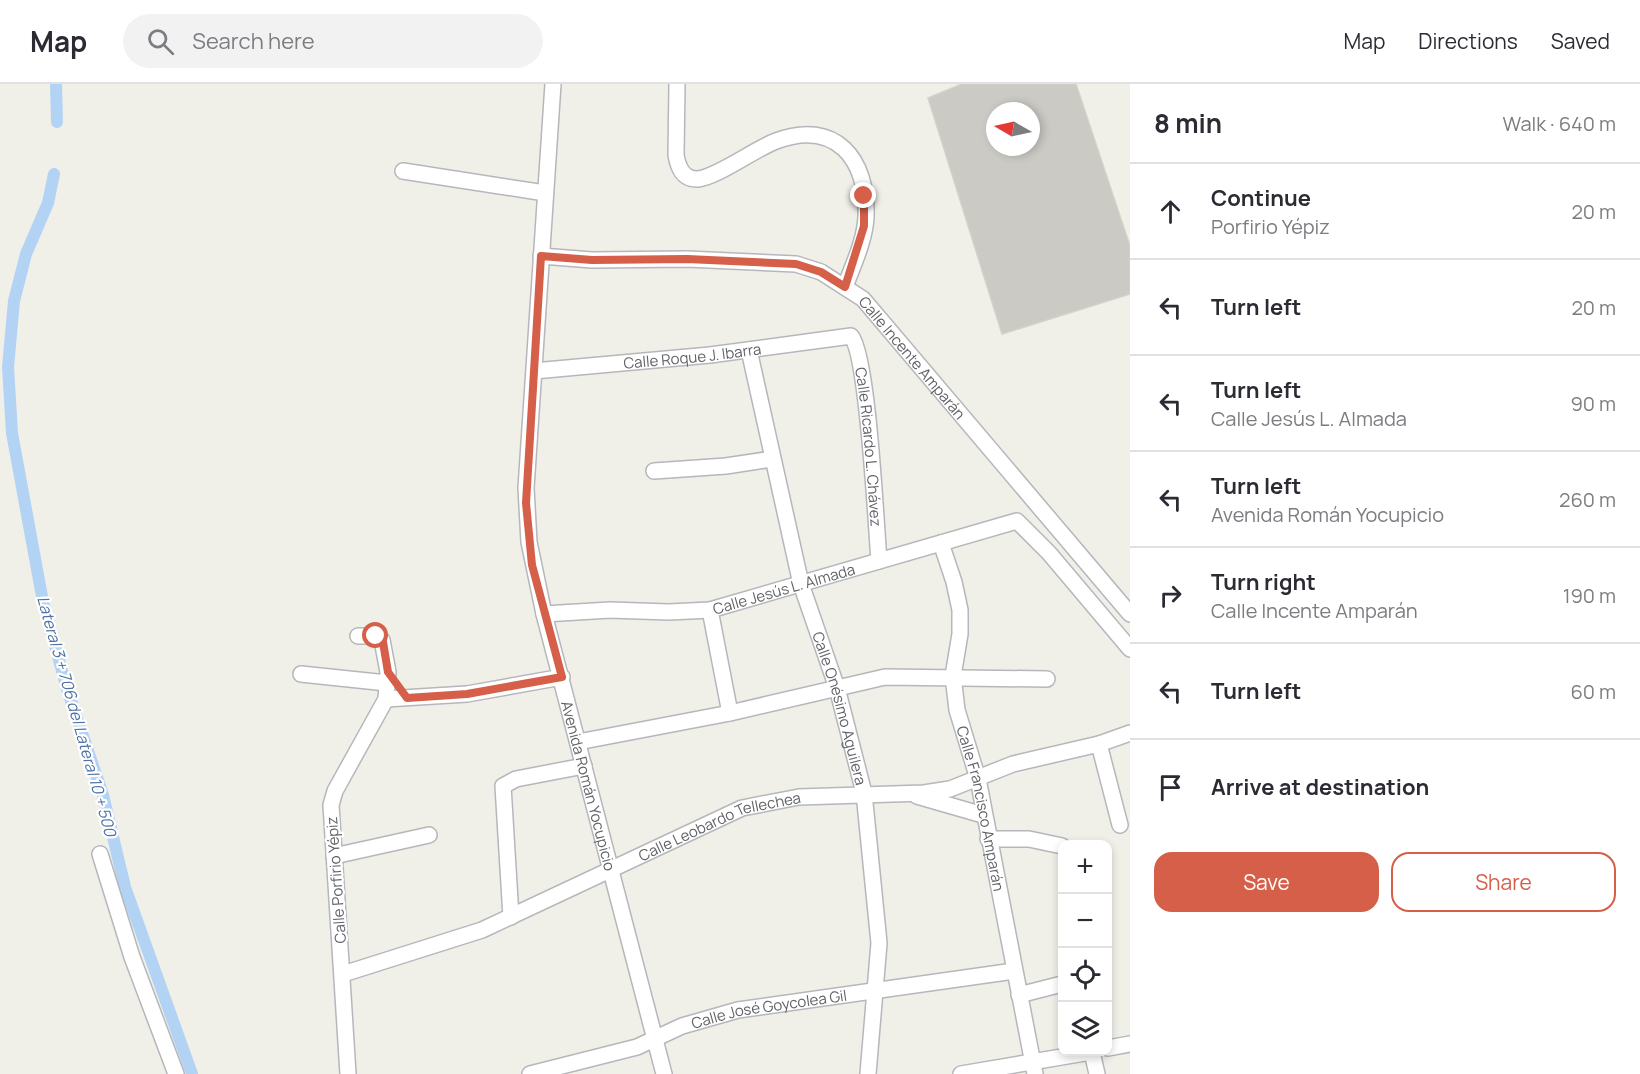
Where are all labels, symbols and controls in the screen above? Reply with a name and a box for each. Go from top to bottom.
search box [123,14,543,68]
text: Map [30,22,87,60]
icon: search [144,25,177,58]
text: Search here [192,26,315,56]
text: Map [1344,27,1385,55]
text: Directions [1418,27,1518,55]
text: Saved [1551,27,1610,55]
north arrow [986,102,1040,156]
text: 8 min [1154,105,1222,141]
text: Walk · 640 m [1503,110,1616,137]
route end [850,182,876,208]
text: Continue [1211,183,1311,213]
icon: ahead [1154,195,1187,228]
text: 20 m [1571,198,1616,225]
text: Porfirio Yépiz [1211,213,1330,240]
street label: Calle Incente Amparán [854,291,971,423]
icon: left [1154,291,1187,324]
text: Turn left [1211,292,1301,322]
text: 20 m [1571,294,1616,321]
street label: Calle Roque J. Ibarra [622,338,762,373]
street label: Calle Ricardo L. Chávez [851,365,887,527]
text: Turn left [1211,375,1301,405]
icon: left [1154,387,1187,420]
text: 90 m [1570,390,1616,417]
text: Calle Jesús L. Almada [1211,405,1407,432]
text: Turn left [1211,471,1301,501]
icon: left [1154,483,1187,516]
text: 260 m [1559,486,1616,513]
text: Avenida Román Yocupicio [1211,501,1444,528]
street label: Calle Jesús L. Almada [710,558,857,619]
text: Turn right [1211,567,1316,597]
icon: right [1154,579,1187,612]
text: 190 m [1563,582,1616,609]
water label: Lateral 3 + 706 del Lateral 10 + 500 [32,593,122,840]
text: Calle Incente Amparán [1211,597,1418,624]
route start [362,622,388,648]
street label: Calle Onésimo Aguilera [808,629,872,787]
icon: left [1154,675,1187,708]
text: Turn left [1211,676,1301,706]
text: 60 m [1570,678,1616,705]
street label: Avenida Román Yocupicio [557,698,621,873]
street label: Calle Francisco Amparán [952,723,1010,893]
icon: arrive [1154,771,1187,804]
text: Arrive at destination [1211,772,1429,802]
street label: Calle Leobardo Tellechea [635,786,802,866]
street label: Calle Porfirio Yépiz [321,816,351,944]
map controls [1058,840,1112,1056]
button: + [1058,840,1112,894]
button: Save [1154,852,1379,912]
button: Share [1391,852,1616,912]
button: − [1058,894,1112,948]
button: locate [1058,948,1112,1002]
street label: Calle José Goycolea Gil [689,984,848,1033]
button: layers [1058,1002,1112,1056]

